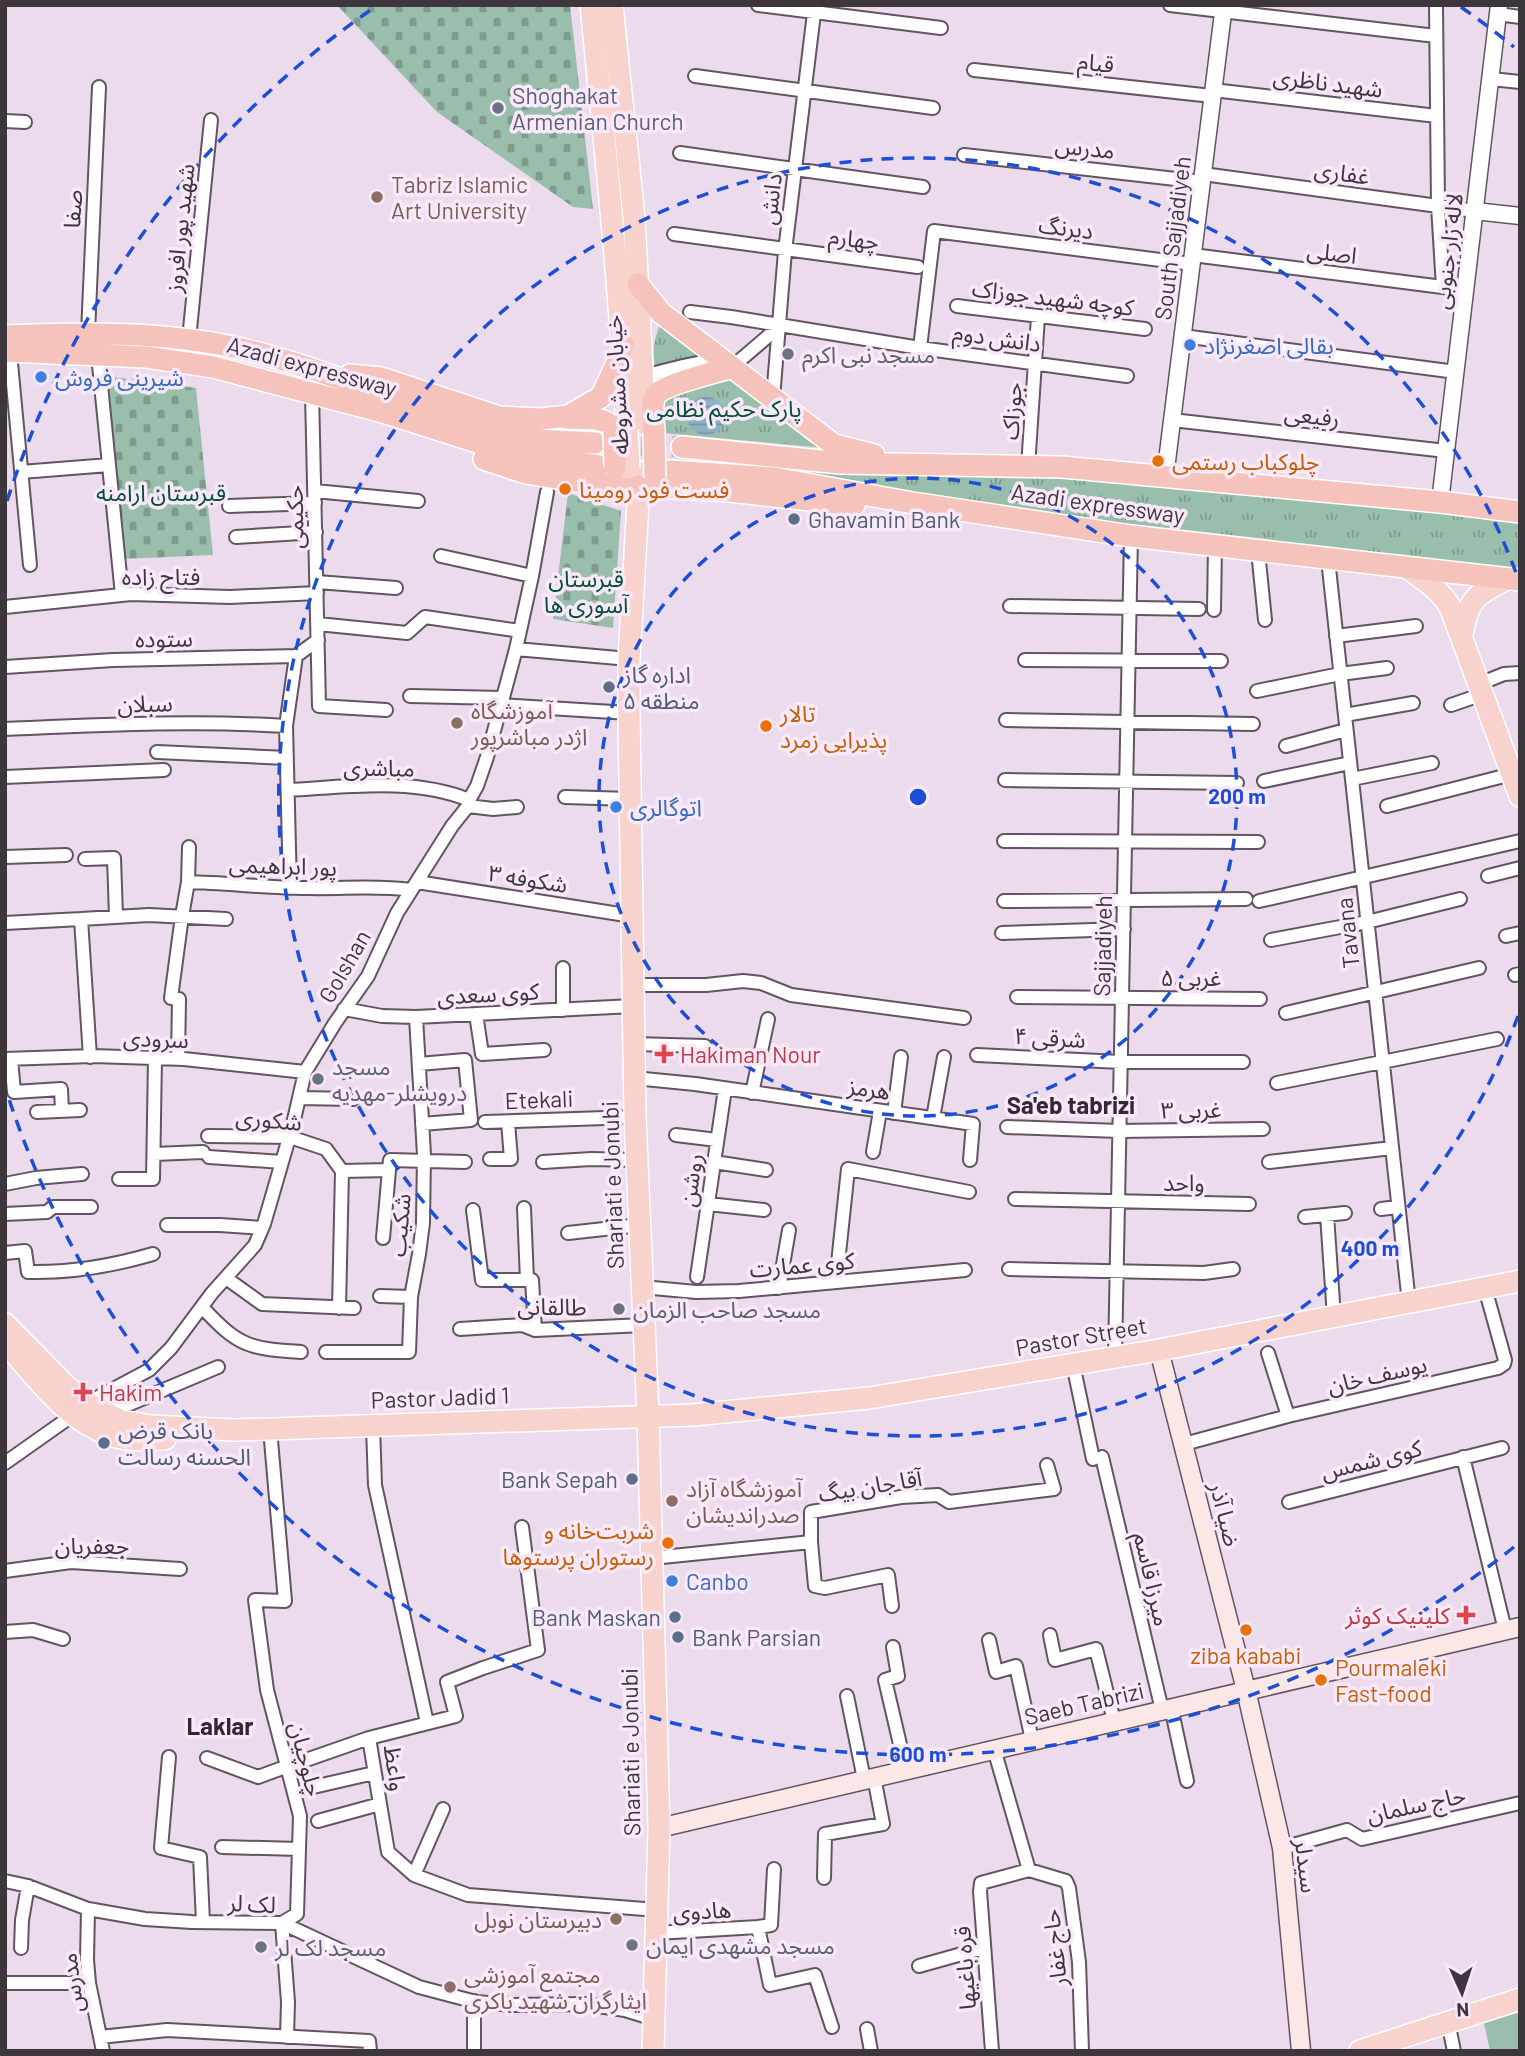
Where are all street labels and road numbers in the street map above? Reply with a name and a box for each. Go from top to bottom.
street label: قیام [1076,46,1116,83]
street label: شهید ناظری [1272,61,1384,104]
street label: مدرس [1054,130,1116,165]
street label: South Sajjadiyeh [1148,154,1196,322]
street label: غفاری [1312,154,1371,191]
street label: شهید پور افروز [158,162,202,295]
street label: دانش [753,172,787,226]
street label: صفا [57,189,87,229]
street label: لاله زار جنوبی [1426,191,1469,311]
street label: دیرنگ [1037,210,1095,245]
street label: چهارم [827,221,881,260]
street label: اصلی [1305,235,1359,269]
street label: کوچه شهید جوزاک [970,273,1136,323]
street label: خیابان مشروطه [598,314,635,456]
street label: دانش دوم [950,317,1043,362]
street label: Azadi expressway [224,330,400,402]
street label: جوزاک [995,381,1028,441]
street label: رفیعی [1283,398,1341,433]
street label: Azadi expressway [1010,477,1187,529]
street label: حکیمی [279,485,309,549]
street label: فتاح زاده [122,562,200,594]
street label: ستوده [135,623,193,654]
street label: سبلان [117,688,173,718]
street label: مباشری [343,752,415,783]
street label: پور ابراهیمی [228,849,338,883]
street label: شکوفه ۳ [486,858,570,899]
street label: Sajjadiyeh [1087,895,1117,997]
street label: Tavana [1329,896,1365,970]
street label: Golshan [312,925,376,1007]
street label: ۵ غربی [1161,963,1221,992]
street label: کوی سعدی [436,976,540,1011]
street label: ۴ شرقی [1014,1021,1086,1054]
street label: سرودی [123,1023,189,1054]
street label: هرمز [845,1071,892,1106]
street label: Etekali [504,1084,574,1114]
street label: ۳ غربی [1160,1094,1222,1125]
street label: Shariati e Jonubi [595,1100,629,1270]
street label: شکوری [235,1102,303,1137]
street label: روشن [672,1152,709,1209]
street label: واحد [1163,1168,1205,1197]
street label: شکیب [382,1192,416,1258]
street label: کوی عمارت [748,1245,856,1284]
street label: طالقانی [517,1291,587,1321]
street label: Pastor Street [1013,1311,1149,1361]
street label: یوسف خان [1324,1349,1430,1400]
street label: Pastor Jadid 1 [370,1381,510,1413]
street label: کوی شمس [1318,1433,1425,1486]
street label: آقا جان بیگ [816,1463,925,1507]
street label: ضیا آذر [1203,1478,1248,1549]
street label: میرزا قاسم [1125,1529,1177,1630]
street label: جعفریان [55,1531,129,1560]
street label: Shariati e Jonubi [615,1668,645,1836]
street label: Saeb Tabrizi [1021,1676,1147,1730]
street label: چلوچیان [282,1719,330,1800]
street label: واعظ [378,1743,413,1793]
street label: حاج سلمان [1364,1780,1469,1832]
street label: سیدلر [1289,1837,1324,1895]
street label: لک لر [226,1888,277,1919]
street label: هادوی [672,1894,732,1927]
street label: حاج غفار [1036,1908,1076,1989]
street label: قره باغیها [947,1925,982,2011]
street label: مدرس [53,1951,90,2014]

